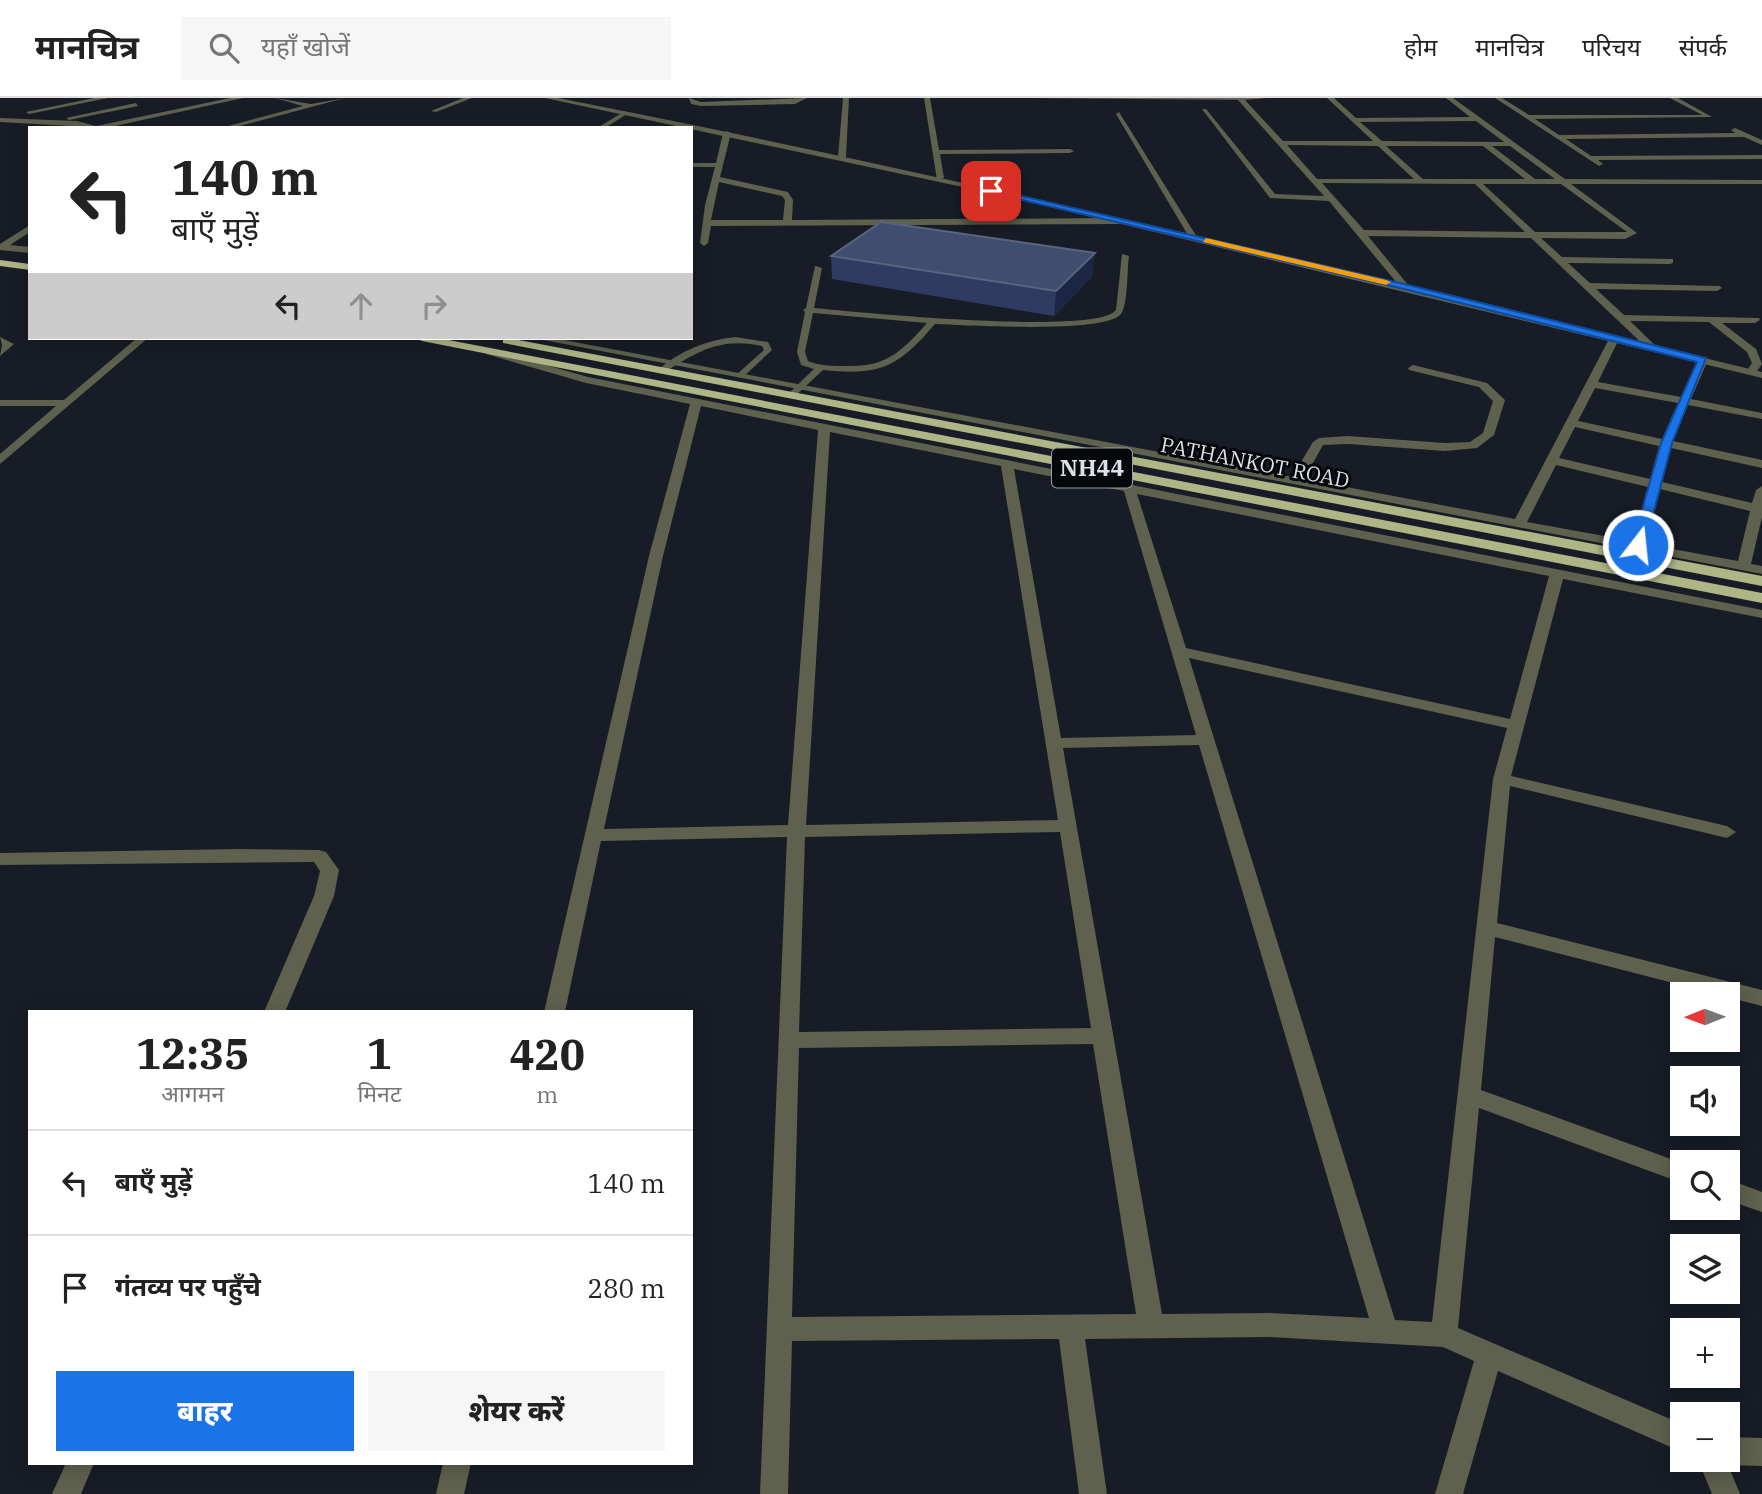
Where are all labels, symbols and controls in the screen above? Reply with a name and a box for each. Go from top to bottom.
search box [181,17,671,80]
text: मानचित्र [35,25,139,68]
icon: search [205,29,243,67]
text: यहाँ खोजें [261,29,350,63]
text: होम [1404,31,1437,63]
text: मानचित्र [1475,31,1544,63]
text: परिचय [1582,31,1641,63]
text: संपर्क [1679,31,1727,63]
text: 140 m [171,145,318,208]
icon: left [56,154,147,245]
pin [961,161,1021,221]
icon: arrive [972,172,1010,210]
text: बाएँ मुड़ें [171,207,259,249]
icon: left [269,287,307,325]
icon: ahead [342,287,380,325]
icon: right [415,287,453,325]
street label: PATHANKOT ROAD [1158,430,1352,494]
road number: NH44 [1052,448,1132,488]
position arrow [1601,508,1675,582]
north arrow [1670,982,1740,1052]
map controls [1670,982,1740,1472]
text: 12:35 [136,1026,249,1081]
text: 1 [367,1026,392,1081]
text: 420 [509,1027,585,1082]
button: sound [1670,1066,1740,1136]
text: आगमन [161,1078,224,1108]
text: मिनट [357,1078,401,1108]
text: m [536,1079,558,1109]
button: search [1670,1150,1740,1220]
icon: left [56,1164,94,1202]
text: बाएँ मुड़ें [115,1164,192,1198]
text: 140 m [587,1166,665,1200]
button: layers [1670,1234,1740,1304]
icon: arrive [56,1269,94,1307]
text: गंतव्य पर पहुँचे [115,1269,261,1303]
text: 280 m [587,1271,665,1305]
button: + [1670,1318,1740,1388]
button: बाहर [56,1371,354,1451]
button: शेयर करें [368,1371,665,1451]
button: − [1670,1402,1740,1472]

